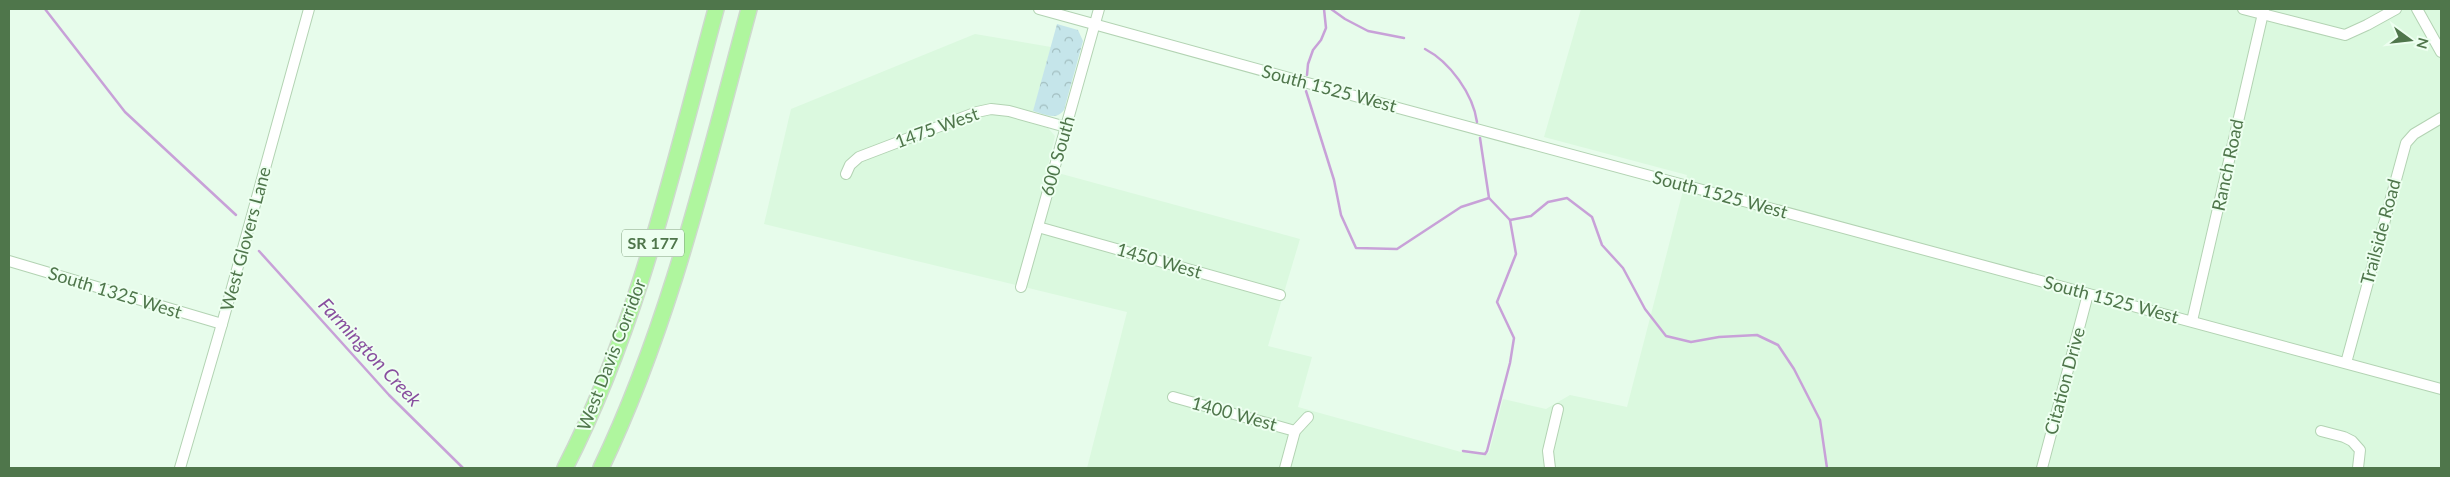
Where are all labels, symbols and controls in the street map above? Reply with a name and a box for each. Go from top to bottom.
north arrow [2385,15,2435,65]
text: N [2413,36,2433,51]
street label: South 1525 West [1259,59,1400,117]
street label: 1475 West [892,102,982,152]
street label: 600 South [1035,113,1079,198]
street label: Ranch Road [2207,117,2247,213]
street label: West Glovers Lane [215,164,275,313]
street label: South 1525 West [1650,165,1791,223]
street label: Trailside Road [2355,176,2405,287]
road number: SR 177 [622,230,684,256]
street label: 1450 West [1114,237,1205,283]
street label: South 1325 West [46,261,185,323]
street label: South 1525 West [2041,270,2182,328]
street label: West Davis Corridor [572,275,650,434]
water label: Farmington Creek [314,293,427,411]
street label: Citation Drive [2039,325,2089,437]
street label: 1400 West [1189,391,1280,435]

